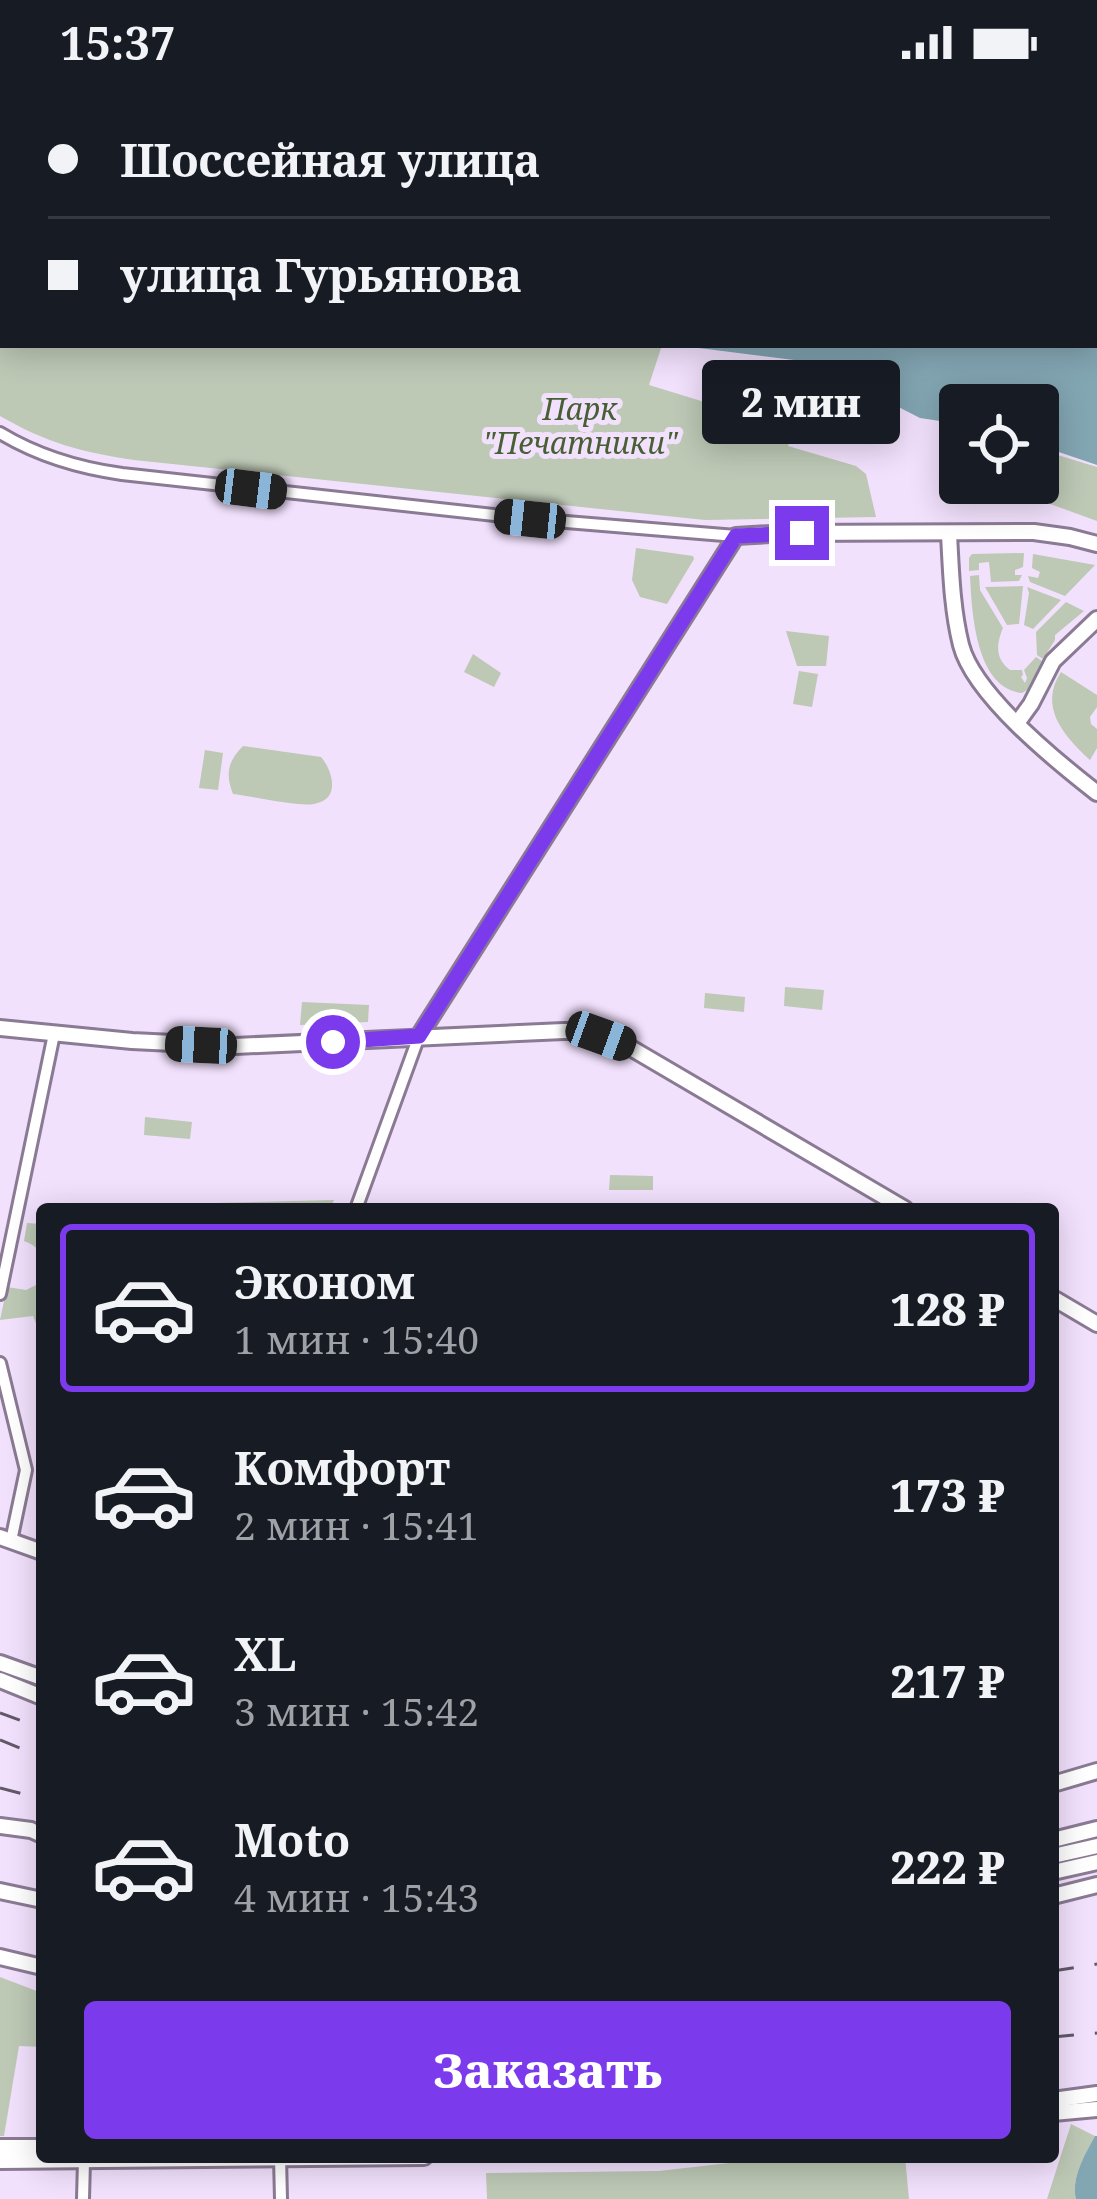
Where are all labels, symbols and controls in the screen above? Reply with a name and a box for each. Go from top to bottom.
text: 15:37 [60,12,175,73]
text: Шоссейная улица [120,129,540,190]
text: улица Гурьянова [120,244,522,305]
callout: 2 мин [703,359,901,443]
text: 2 мин [741,375,861,428]
map controls [939,384,1059,504]
button: locate [939,384,1059,504]
park label: Парк "Печатники" [483,388,679,463]
car [213,467,289,511]
car [492,497,568,541]
route end [775,506,829,560]
car [561,1007,641,1065]
route start [306,1015,360,1069]
car [164,1025,238,1065]
text: Эконом [234,1251,415,1312]
icon: car [90,1254,198,1362]
text: 128 ₽ [890,1278,1005,1339]
text: 1 мин · 15:40 [234,1312,479,1365]
text: Комфорт [234,1437,450,1498]
icon: car [90,1440,198,1548]
text: 173 ₽ [890,1464,1005,1525]
text: 2 мин · 15:41 [234,1498,479,1551]
text: XL [234,1623,296,1684]
icon: car [90,1626,198,1734]
text: 217 ₽ [890,1650,1005,1711]
text: 3 мин · 15:42 [234,1684,479,1737]
text: Moto [234,1809,350,1870]
icon: car [90,1812,198,1920]
text: 222 ₽ [890,1836,1005,1897]
text: 4 мин · 15:43 [234,1870,479,1923]
button: Заказать [84,2001,1011,2139]

